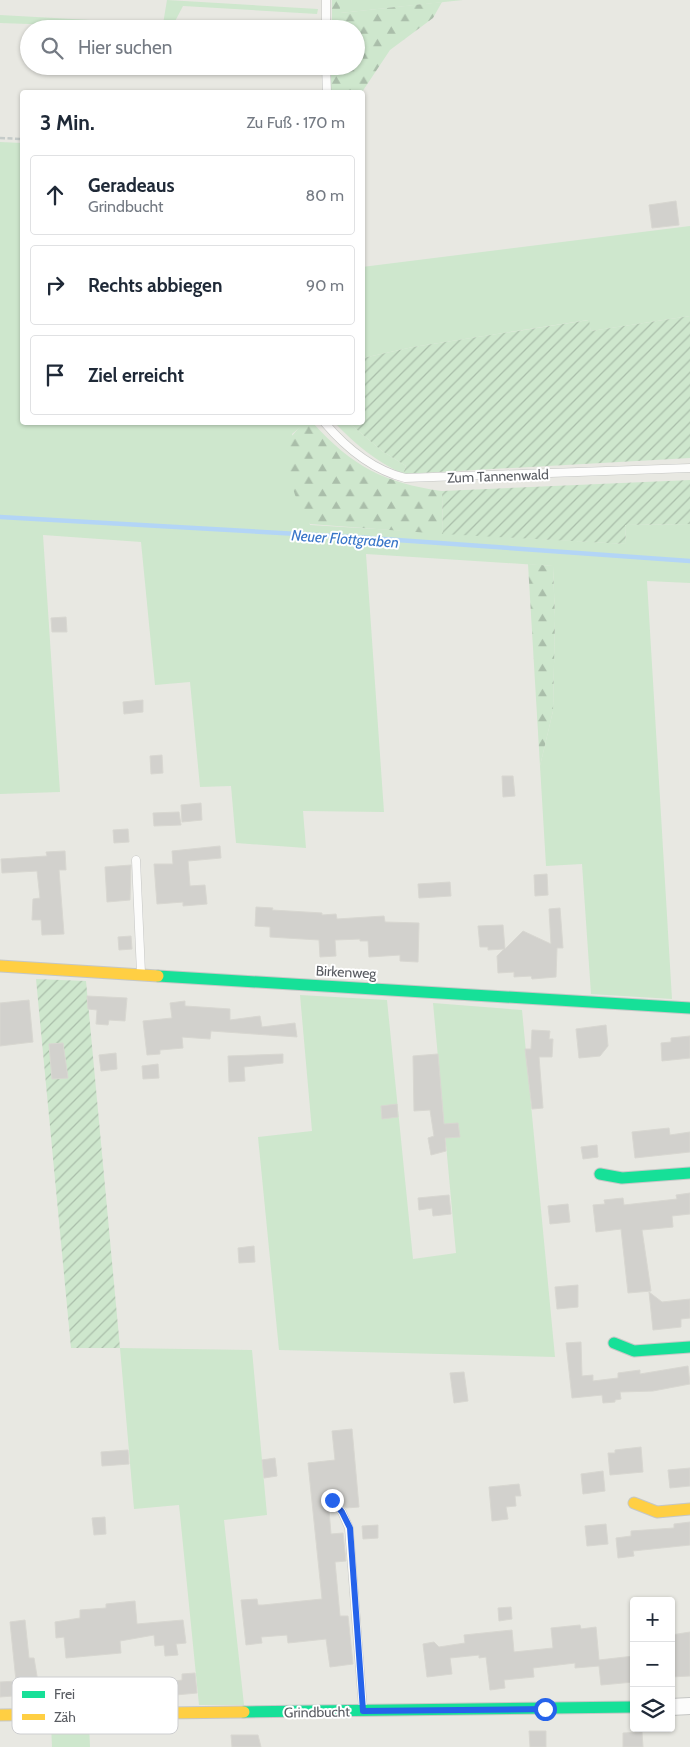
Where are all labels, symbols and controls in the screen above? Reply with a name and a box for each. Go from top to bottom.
search box [20,20,365,75]
icon: search [38,34,66,62]
text: Hier suchen [78,36,172,59]
text: 3 Min. [40,110,95,135]
text: Zu Fuß · 170 m [246,113,345,132]
text: Geradeaus [88,174,174,197]
icon: ahead [41,181,69,209]
text: 80 m [306,186,344,205]
text: Grindbucht [88,197,163,216]
icon: right [41,271,69,299]
text: Rechts abbiegen [88,274,222,297]
text: 90 m [306,276,344,295]
icon: arrive [41,361,69,389]
text: Ziel erreicht [88,364,184,387]
street label: Zum Tannenwald [447,465,549,487]
water label: Neuer Flottgraben [291,526,399,552]
street label: Birkenweg [315,961,378,983]
route end [321,1489,344,1512]
map controls [630,1597,675,1732]
button: + [630,1597,675,1642]
button: − [630,1642,675,1687]
legend [12,1677,178,1734]
text: Frei [54,1685,75,1703]
button: layers [630,1687,675,1732]
route start [534,1698,557,1721]
street label: Grindbucht [284,1702,350,1722]
text: Zäh [54,1708,76,1726]

